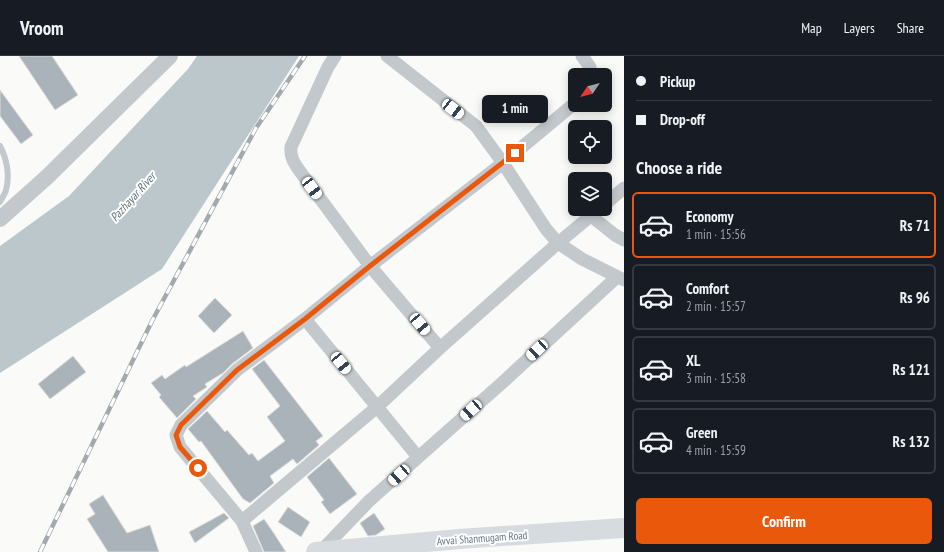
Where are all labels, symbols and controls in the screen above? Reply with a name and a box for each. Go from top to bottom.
text: Vroom [20,16,64,40]
text: Map [801,19,822,37]
text: Layers [844,19,875,37]
text: Share [897,19,924,37]
north arrow [568,68,612,112]
map controls [568,68,612,216]
text: Pickup [660,72,695,91]
callout: 1 min [482,95,548,123]
car [440,97,466,121]
text: 1 min [502,100,528,117]
text: Drop-off [660,110,705,129]
button: locate [568,120,612,164]
route end [506,144,524,162]
text: Choose a ride [636,156,722,179]
water label: Pazhayar River [107,168,160,224]
button: layers [568,172,612,216]
car [300,175,324,201]
icon: car [638,207,674,243]
text: Economy [686,207,734,226]
text: Rs 71 [900,216,930,235]
text: 1 min · 15:56 [686,226,746,243]
icon: car [638,279,674,315]
text: Comfort [686,279,729,298]
text: Rs 96 [900,288,930,307]
text: 2 min · 15:57 [686,298,746,315]
car [408,311,432,337]
car [524,337,550,363]
car [329,350,353,376]
icon: car [638,351,674,387]
text: XL [686,351,700,370]
text: Rs 121 [893,360,930,379]
text: 3 min · 15:58 [686,370,746,387]
car [458,398,484,422]
icon: car [638,423,674,459]
text: Green [686,423,718,442]
text: Rs 132 [893,432,930,451]
text: 4 min · 15:59 [686,442,746,459]
route start [189,459,207,477]
car [386,463,412,487]
button: Confirm [636,498,932,544]
street label: Avvai Shanmugam Road [436,528,528,548]

